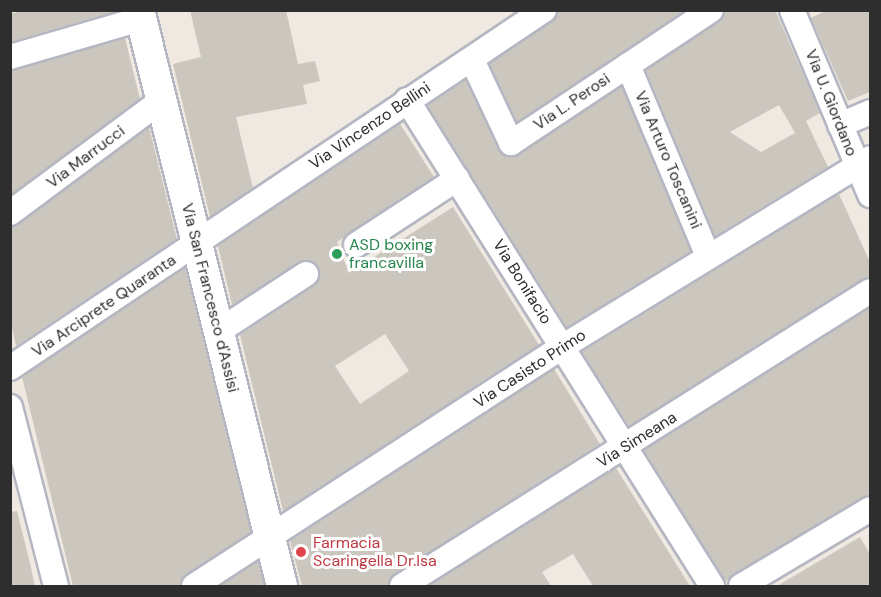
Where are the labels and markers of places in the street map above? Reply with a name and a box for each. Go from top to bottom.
place label: ASD boxing francavilla [349,235,433,273]
marker: ASD boxing francavilla [330,247,344,261]
place label: Farmacia Scaringella Dr.Isa [313,533,437,571]
marker: Farmacia Scaringella Dr.Isa [294,545,308,559]

